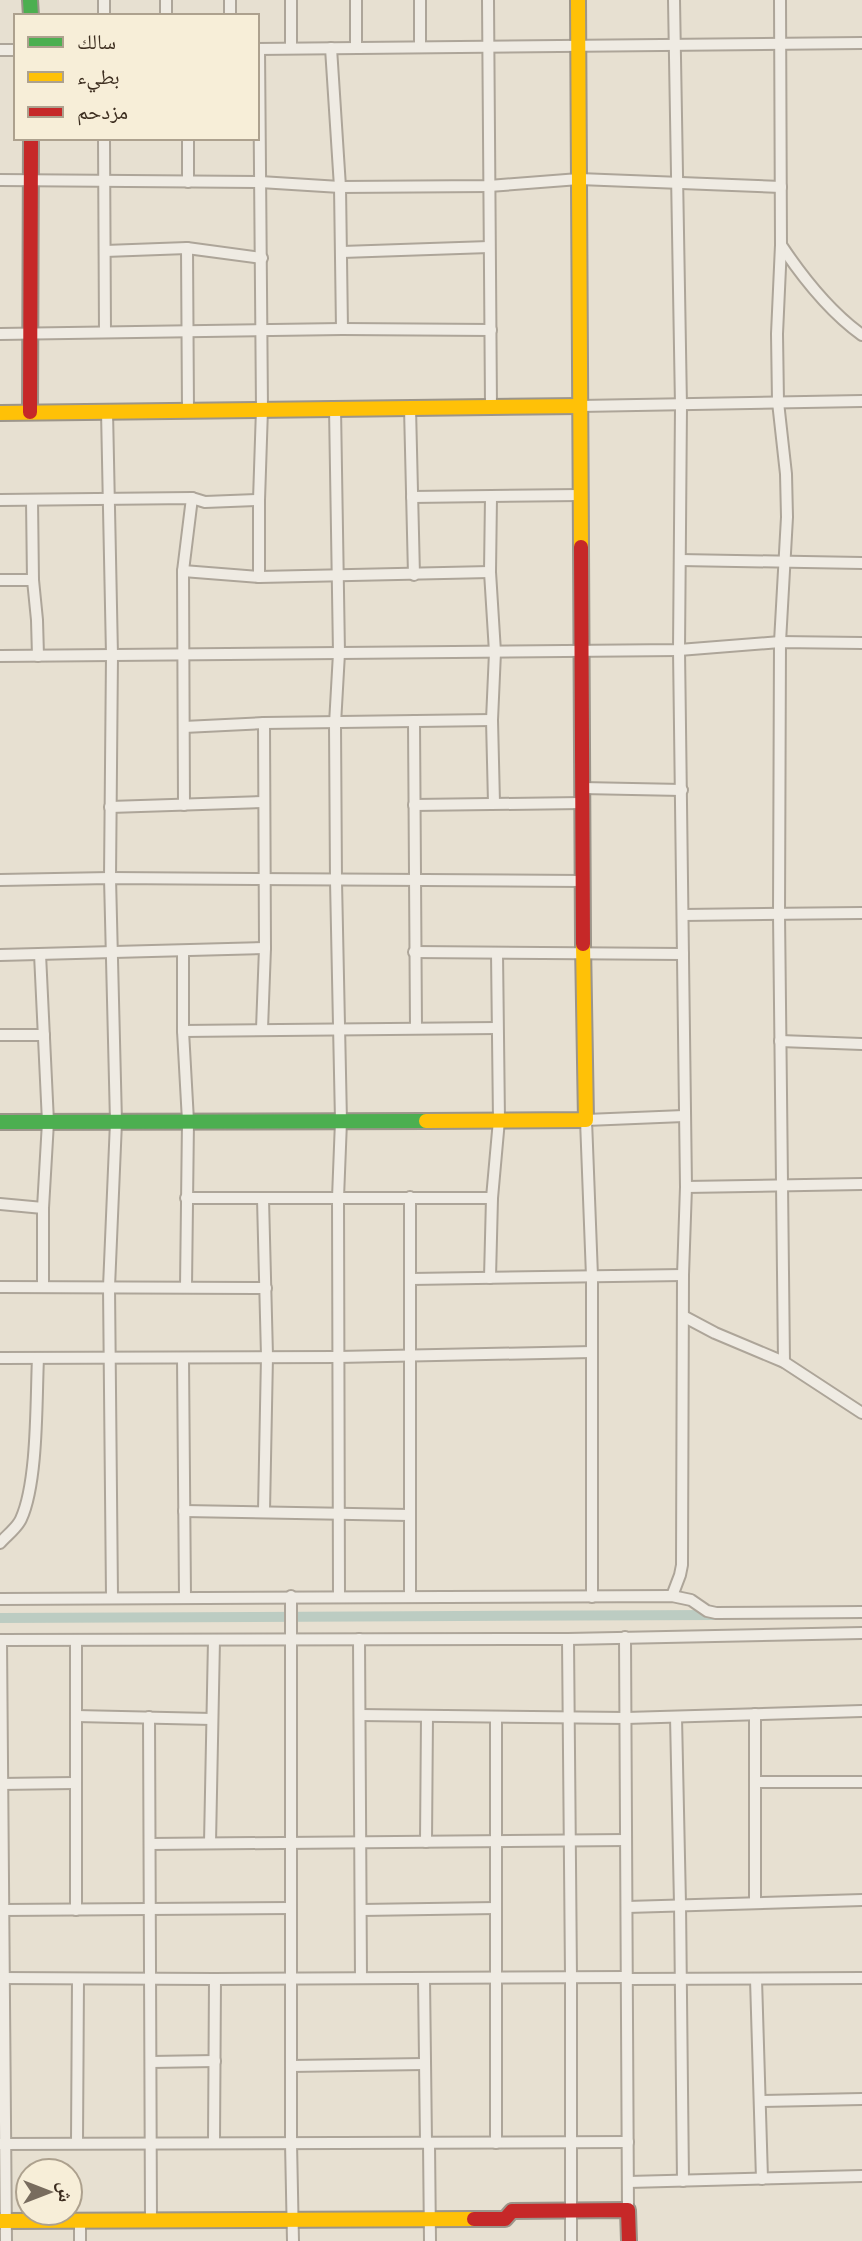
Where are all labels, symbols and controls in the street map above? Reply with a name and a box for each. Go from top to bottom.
legend [14,14,259,140]
text: سالك [77,28,116,55]
text: بطيء [77,63,120,93]
text: مزدحم [77,98,128,126]
north arrow [14,2157,84,2227]
text: ش [54,2182,78,2202]

